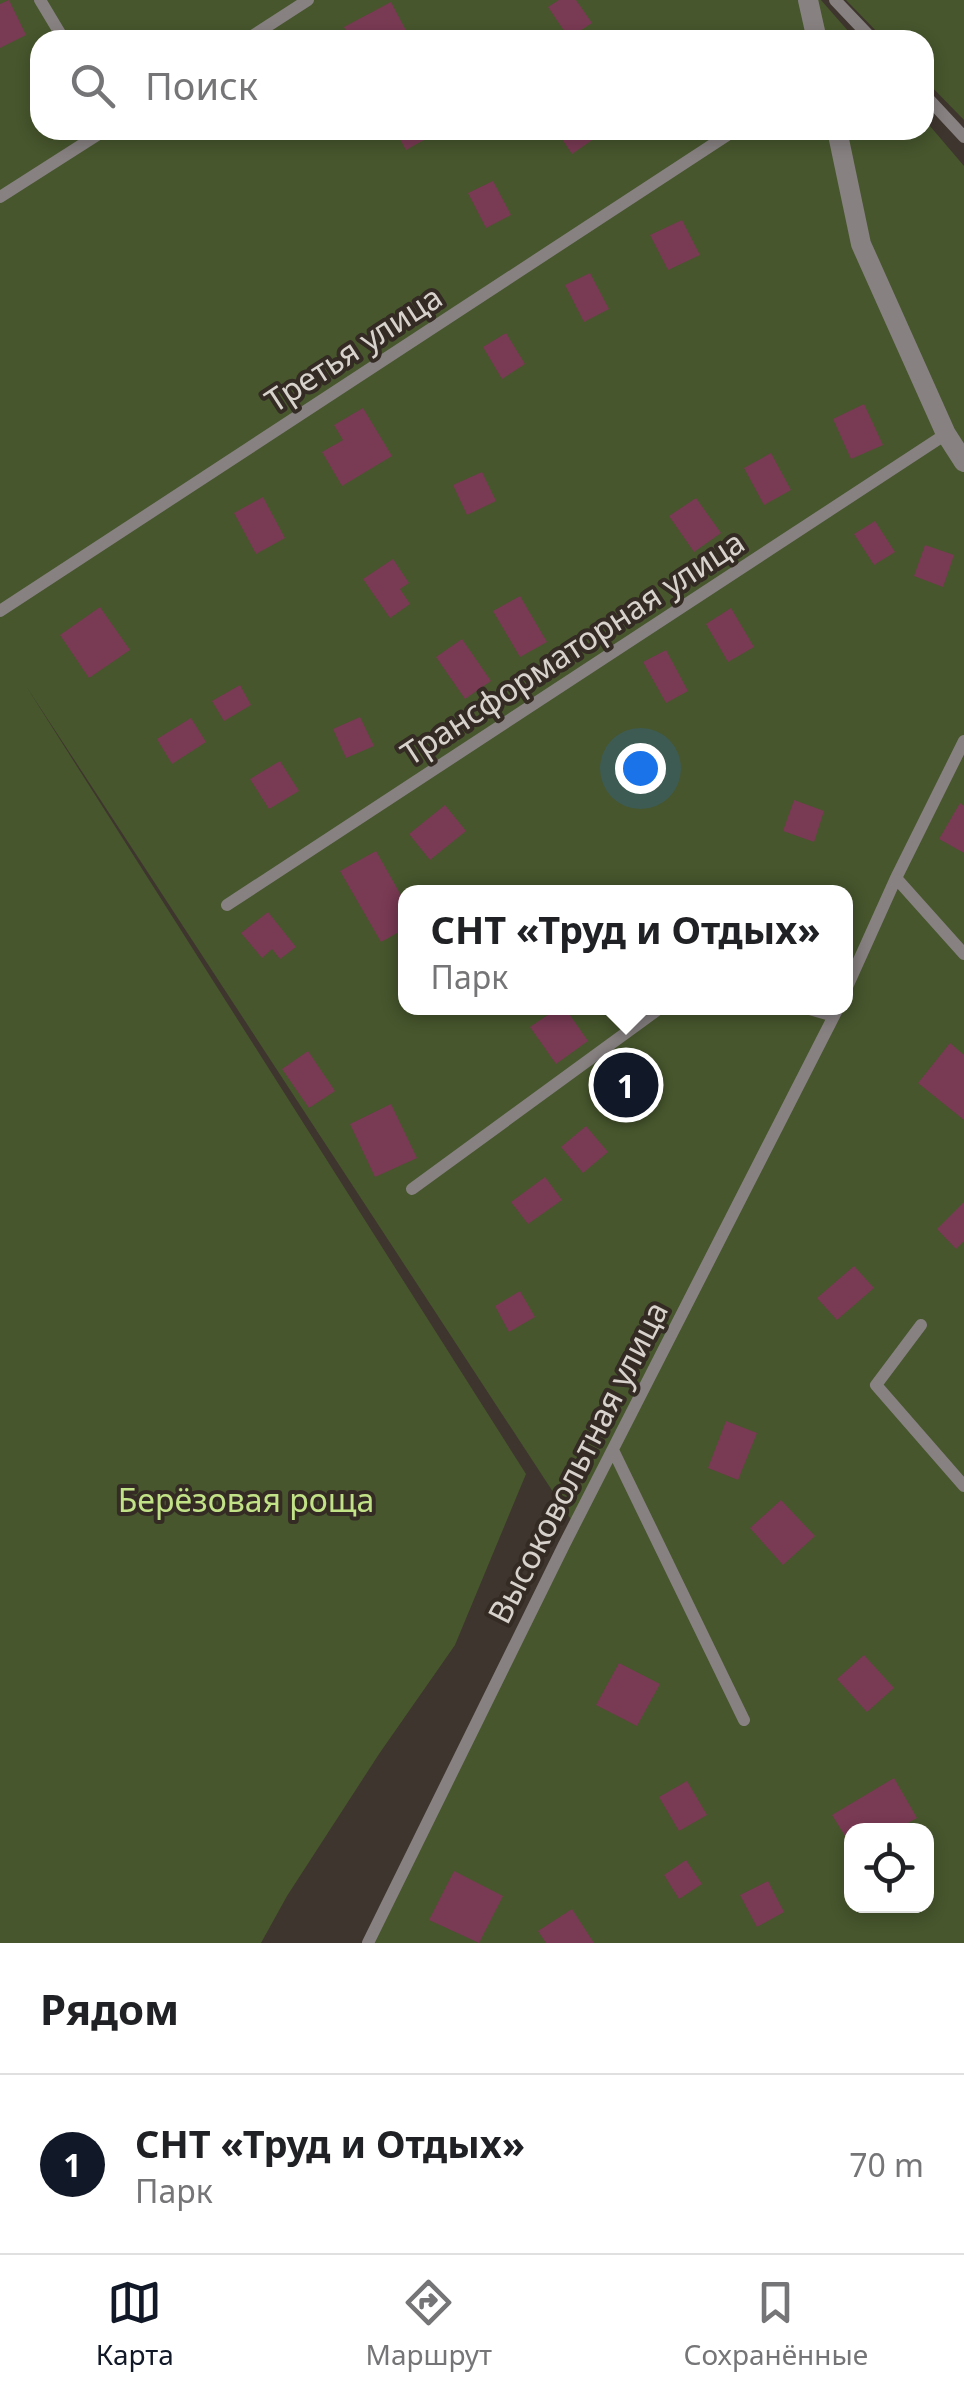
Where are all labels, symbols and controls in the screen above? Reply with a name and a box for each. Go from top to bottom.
search box [30,30,934,140]
icon: search [65,58,120,113]
text: Поиск [145,59,258,111]
street label: Третья улица [256,275,450,421]
street label: Трансформаторная улица [392,520,752,774]
your location [615,743,666,794]
popup [398,885,853,1015]
text: СНТ «Труд и Отдых» [430,903,821,955]
text: Парк [430,955,508,998]
pin: 1 [594,1048,658,1122]
street label: Высоковольтная улица [477,1294,677,1630]
park label: Берёзовая роща [118,1478,374,1521]
map controls [844,1823,934,1913]
button: locate [844,1823,934,1913]
text: Рядом [40,1980,179,2037]
text: СНТ «Труд и Отдых» [135,2117,525,2169]
text: 1 [63,2143,82,2186]
text: 70 m [849,2143,924,2186]
text: Парк [135,2169,213,2212]
tab: Карта [96,2275,174,2373]
tab: Маршрут [366,2275,492,2373]
tab: Сохранённые [684,2275,868,2373]

